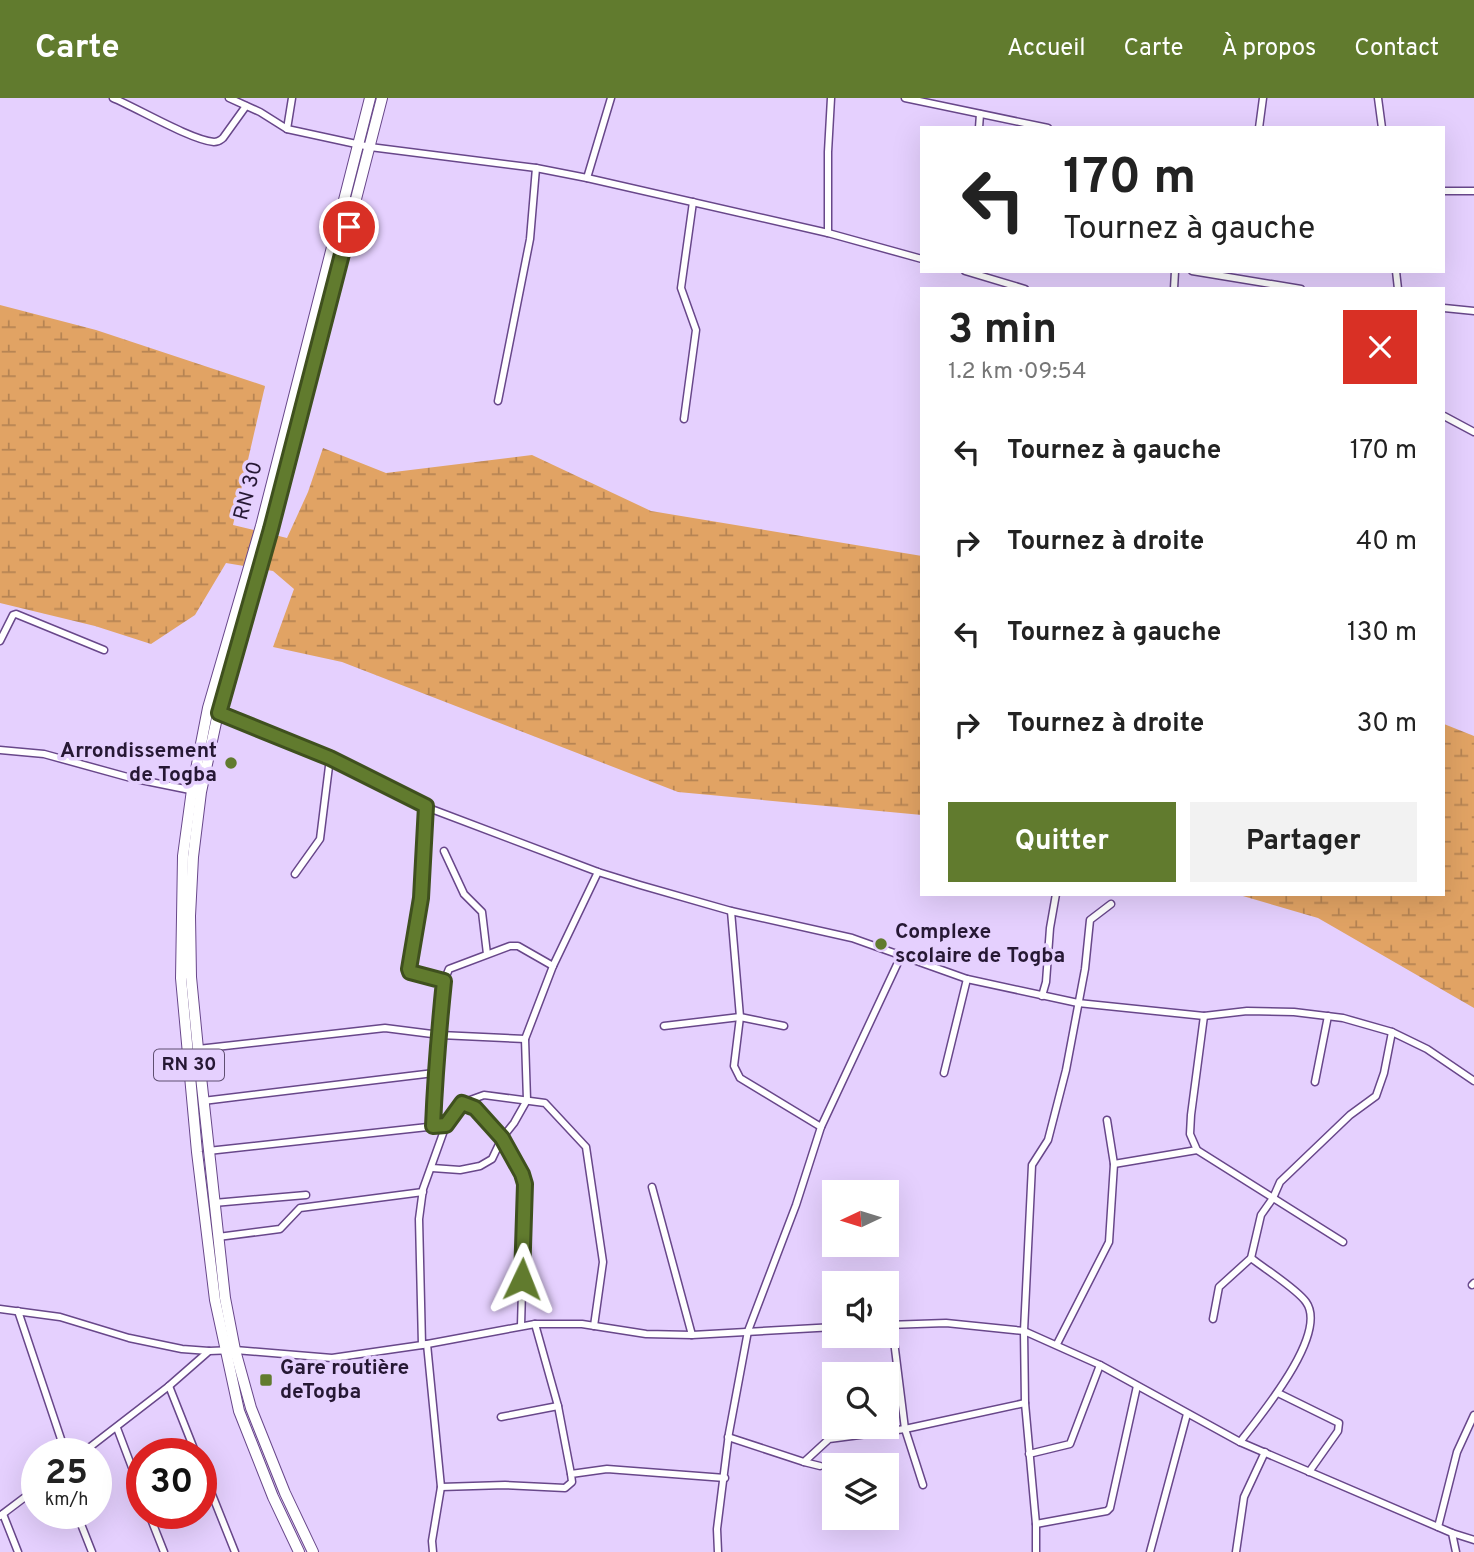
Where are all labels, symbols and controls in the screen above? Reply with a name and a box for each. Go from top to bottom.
text: Carte [35,28,120,70]
text: Accueil [1007,34,1086,64]
text: Carte [1124,34,1183,64]
text: À propos [1221,34,1316,64]
text: Contact [1354,34,1439,64]
text: 170 m [1063,149,1196,211]
icon: left [948,154,1039,245]
pin [319,197,379,257]
icon: arrive [330,208,368,246]
text: Tournez à gauche [1063,210,1315,250]
text: 3 min [948,305,1057,358]
button: close [1343,310,1417,384]
text: 1.2 km · 09:54 [948,358,1086,387]
icon: left [948,433,986,471]
text: Tournez à gauche [1007,435,1221,468]
text: 170 m [1350,435,1417,468]
street label: RN 30 [228,459,270,523]
icon: right [948,524,986,562]
text: Tournez à droite [1007,526,1204,559]
text: 40 m [1356,526,1417,559]
icon: left [948,615,986,653]
text: Tournez à gauche [1007,617,1221,650]
text: 130 m [1347,617,1417,650]
icon: right [948,706,986,744]
text: Tournez à droite [1007,708,1204,741]
text: 30 m [1357,708,1417,741]
place label: Arrondissement de Togba [60,738,217,789]
marker: Arrondissement de Togba [223,755,239,771]
button: Quitter [948,802,1176,882]
button: Partager [1190,802,1417,882]
place label: Complexe scolaire de Togba [895,919,1065,970]
marker: Complexe scolaire de Togba [873,936,889,952]
road number: RN 30 [154,1049,224,1080]
north arrow [822,1180,900,1256]
map controls [822,1180,899,1530]
position arrow [485,1242,559,1316]
button: sound [822,1271,899,1348]
place label: Gare routière deTogba [280,1355,409,1406]
button: search [822,1362,899,1439]
marker: Gare routière deTogba [258,1372,274,1388]
speed limit sign: 30 [126,1438,217,1529]
text: 25 [45,1452,88,1496]
button: layers [822,1453,899,1530]
text: km/h [45,1489,88,1512]

